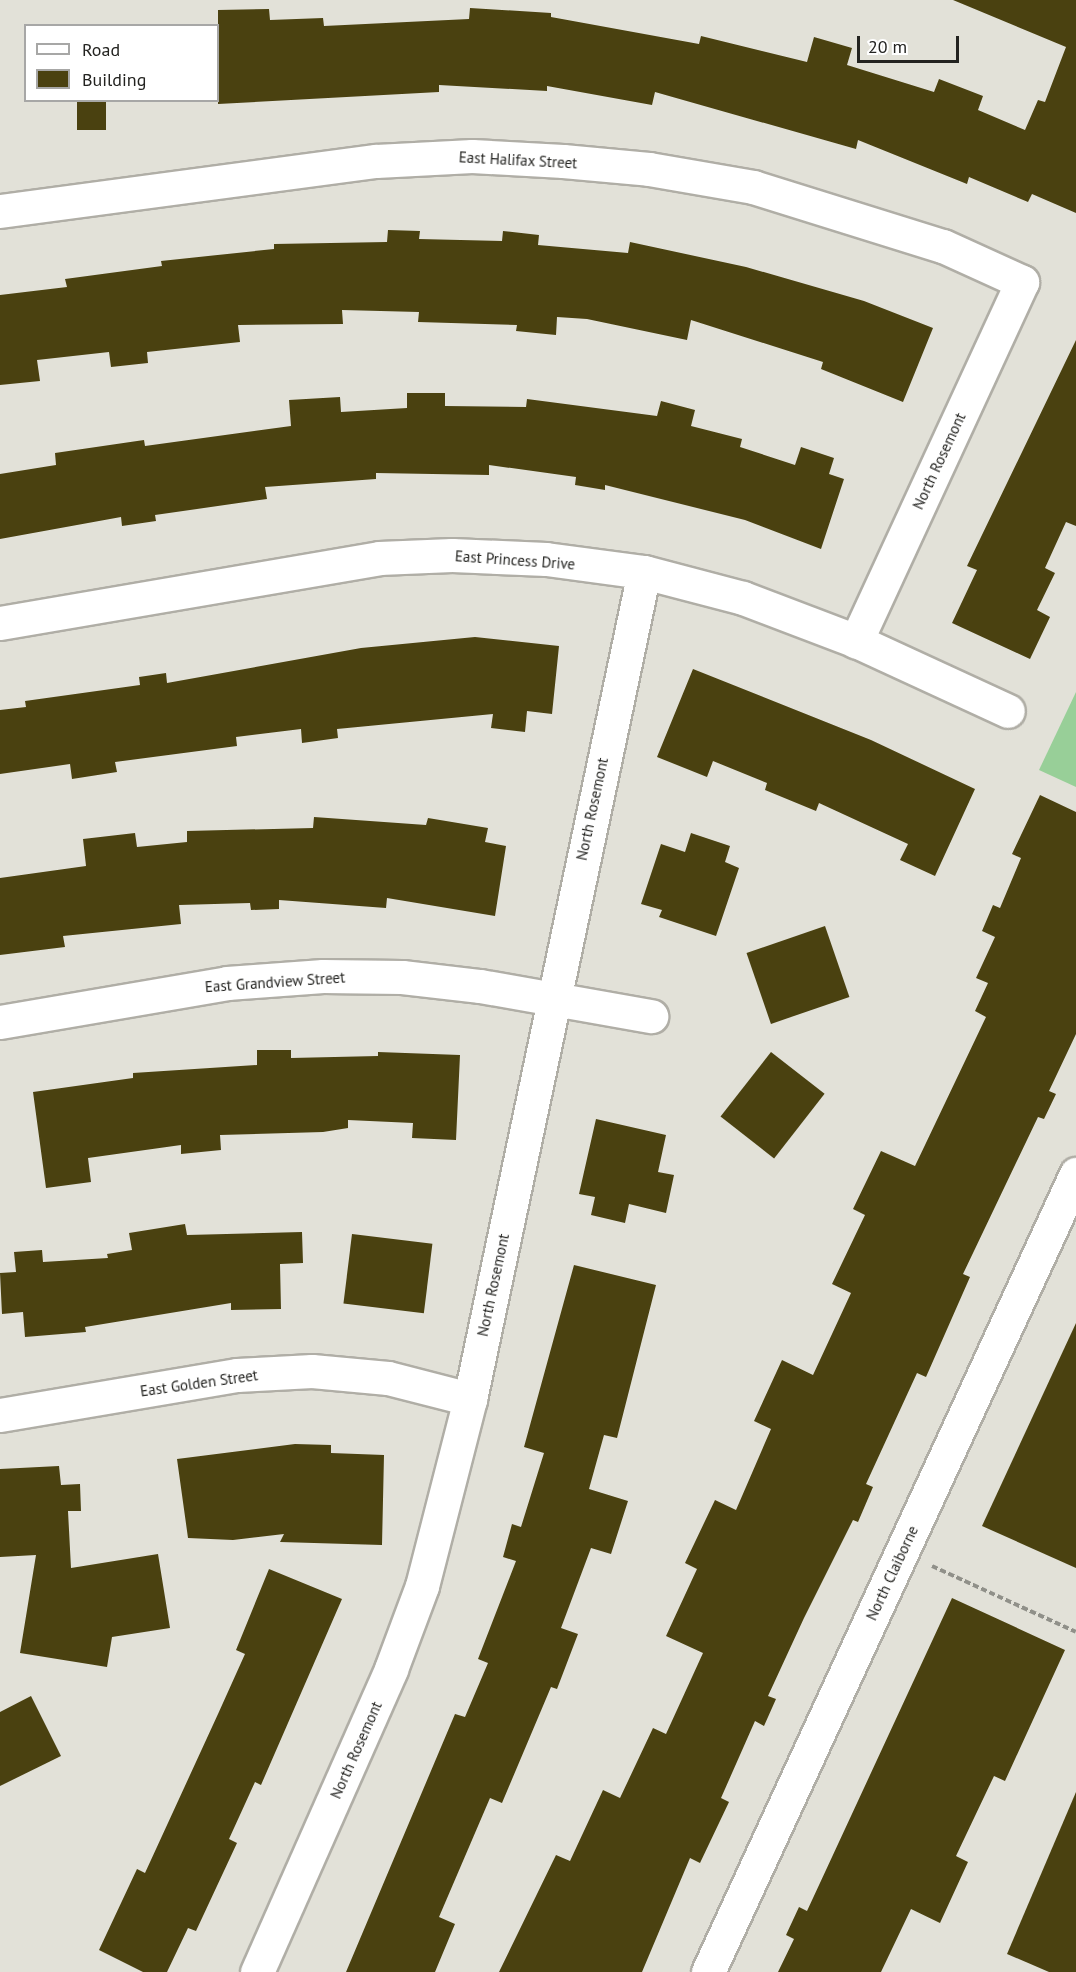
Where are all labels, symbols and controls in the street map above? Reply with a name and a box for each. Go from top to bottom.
legend [24,24,219,102]
scale bar [860,24,962,62]
text: 20 m [868,35,907,58]
text: Road [82,38,120,61]
text: Building [82,68,146,91]
street label: East Halifax Street [458,148,578,172]
street label: North Rosemont [909,410,969,512]
street label: East Princess Drive [454,547,576,573]
street label: North Rosemont [572,756,612,862]
street label: East Grandview Street [204,968,346,996]
street label: North Rosemont [473,1232,513,1338]
street label: East Golden Street [139,1366,259,1400]
street label: North Claiborne [862,1523,922,1623]
street label: North Rosemont [326,1699,386,1801]

